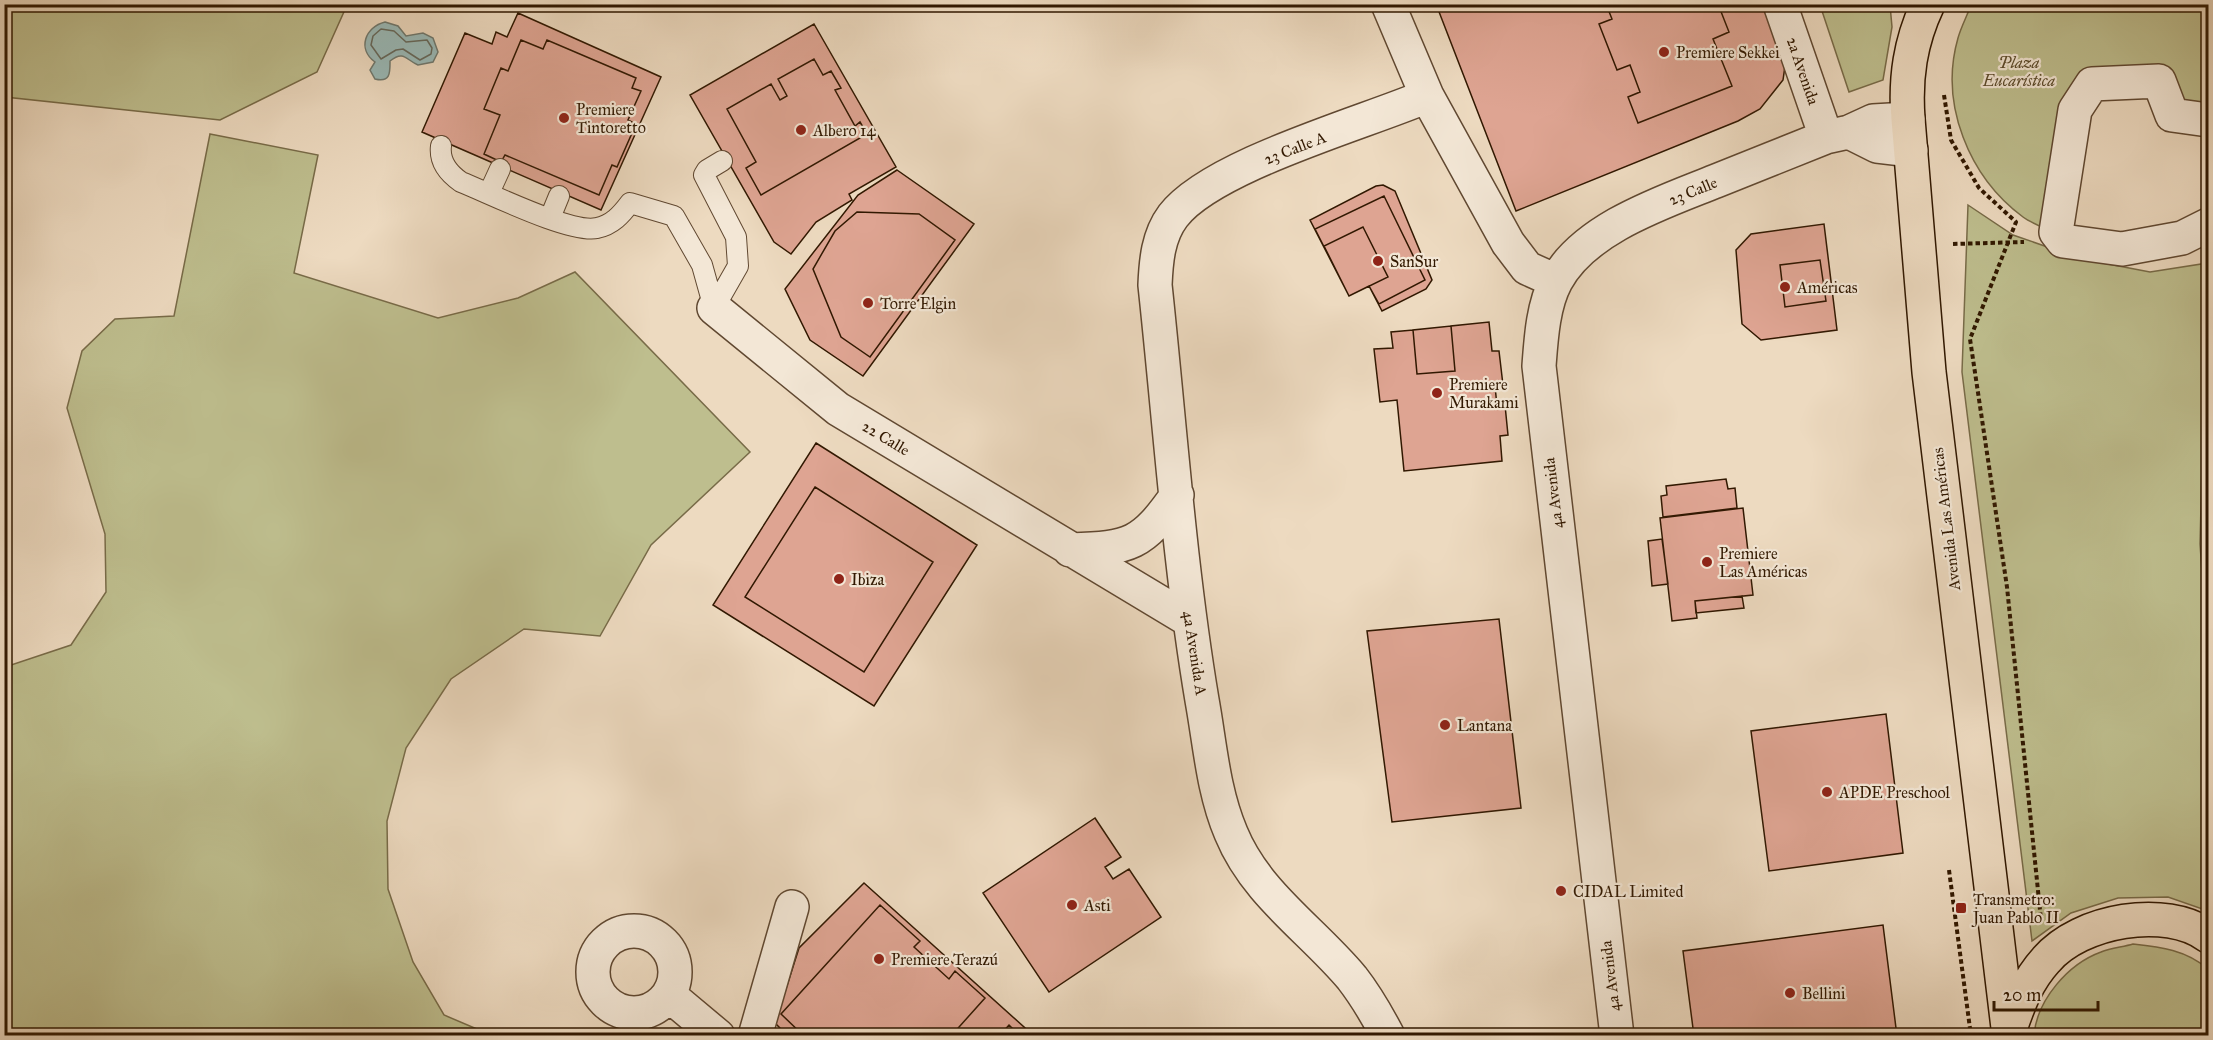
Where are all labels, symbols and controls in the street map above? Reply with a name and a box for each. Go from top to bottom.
street label: 2a Avenida [1783,35,1823,107]
place label: Premiere Sekkei [1676,43,1780,62]
marker: Premiere Sekkei [1657,45,1671,59]
park label: Plaza Eucarística [1982,53,2056,90]
place label: Premiere Tintoretto [576,100,646,137]
marker: Premiere Tintoretto [557,111,571,125]
place label: Albero 14 [812,121,876,140]
marker: Albero 14 [794,123,808,137]
street label: 23 Calle A [1261,127,1329,168]
street label: 23 Calle [1666,173,1720,209]
place label: SanSur [1390,252,1438,271]
marker: SanSur [1371,254,1385,268]
place label: Américas [1796,278,1858,297]
marker: Américas [1778,280,1792,294]
place label: Torre Elgin [880,294,956,314]
marker: Torre Elgin [861,296,875,310]
place label: Premiere Murakami [1449,375,1519,412]
marker: Premiere Murakami [1430,386,1444,400]
street label: 22 Calle [859,416,914,460]
street label: Avenida Las Américas [1928,446,1964,593]
street label: 4a Avenida [1539,456,1567,529]
place label: Premiere Las Américas [1719,544,1808,581]
marker: Premiere Las Américas [1700,555,1714,569]
place label: Ibiza [851,570,884,589]
marker: Ibiza [832,572,846,586]
street label: 4a Avenida A [1179,609,1211,697]
place label: Lantana [1457,716,1512,735]
marker: Lantana [1438,718,1452,732]
place label: APDE Preschool [1838,783,1951,802]
marker: APDE Preschool [1820,785,1834,799]
place label: CIDAL Limited [1573,882,1683,901]
marker: CIDAL Limited [1554,884,1568,898]
place label: Transmetro: Juan Pablo II [1971,890,2060,928]
place label: Asti [1083,896,1111,915]
marker: Asti [1065,898,1079,912]
marker: Transmetro: Juan Pablo II [1954,901,1968,915]
street label: 4a Avenida [1596,939,1624,1012]
place label: Premiere Terazú [891,950,999,969]
marker: Premiere Terazú [872,952,886,966]
scale bar [1994,974,2098,1012]
place label: Bellini [1802,984,1846,1003]
text: 20 m [2003,984,2041,1006]
marker: Bellini [1783,986,1797,1000]

